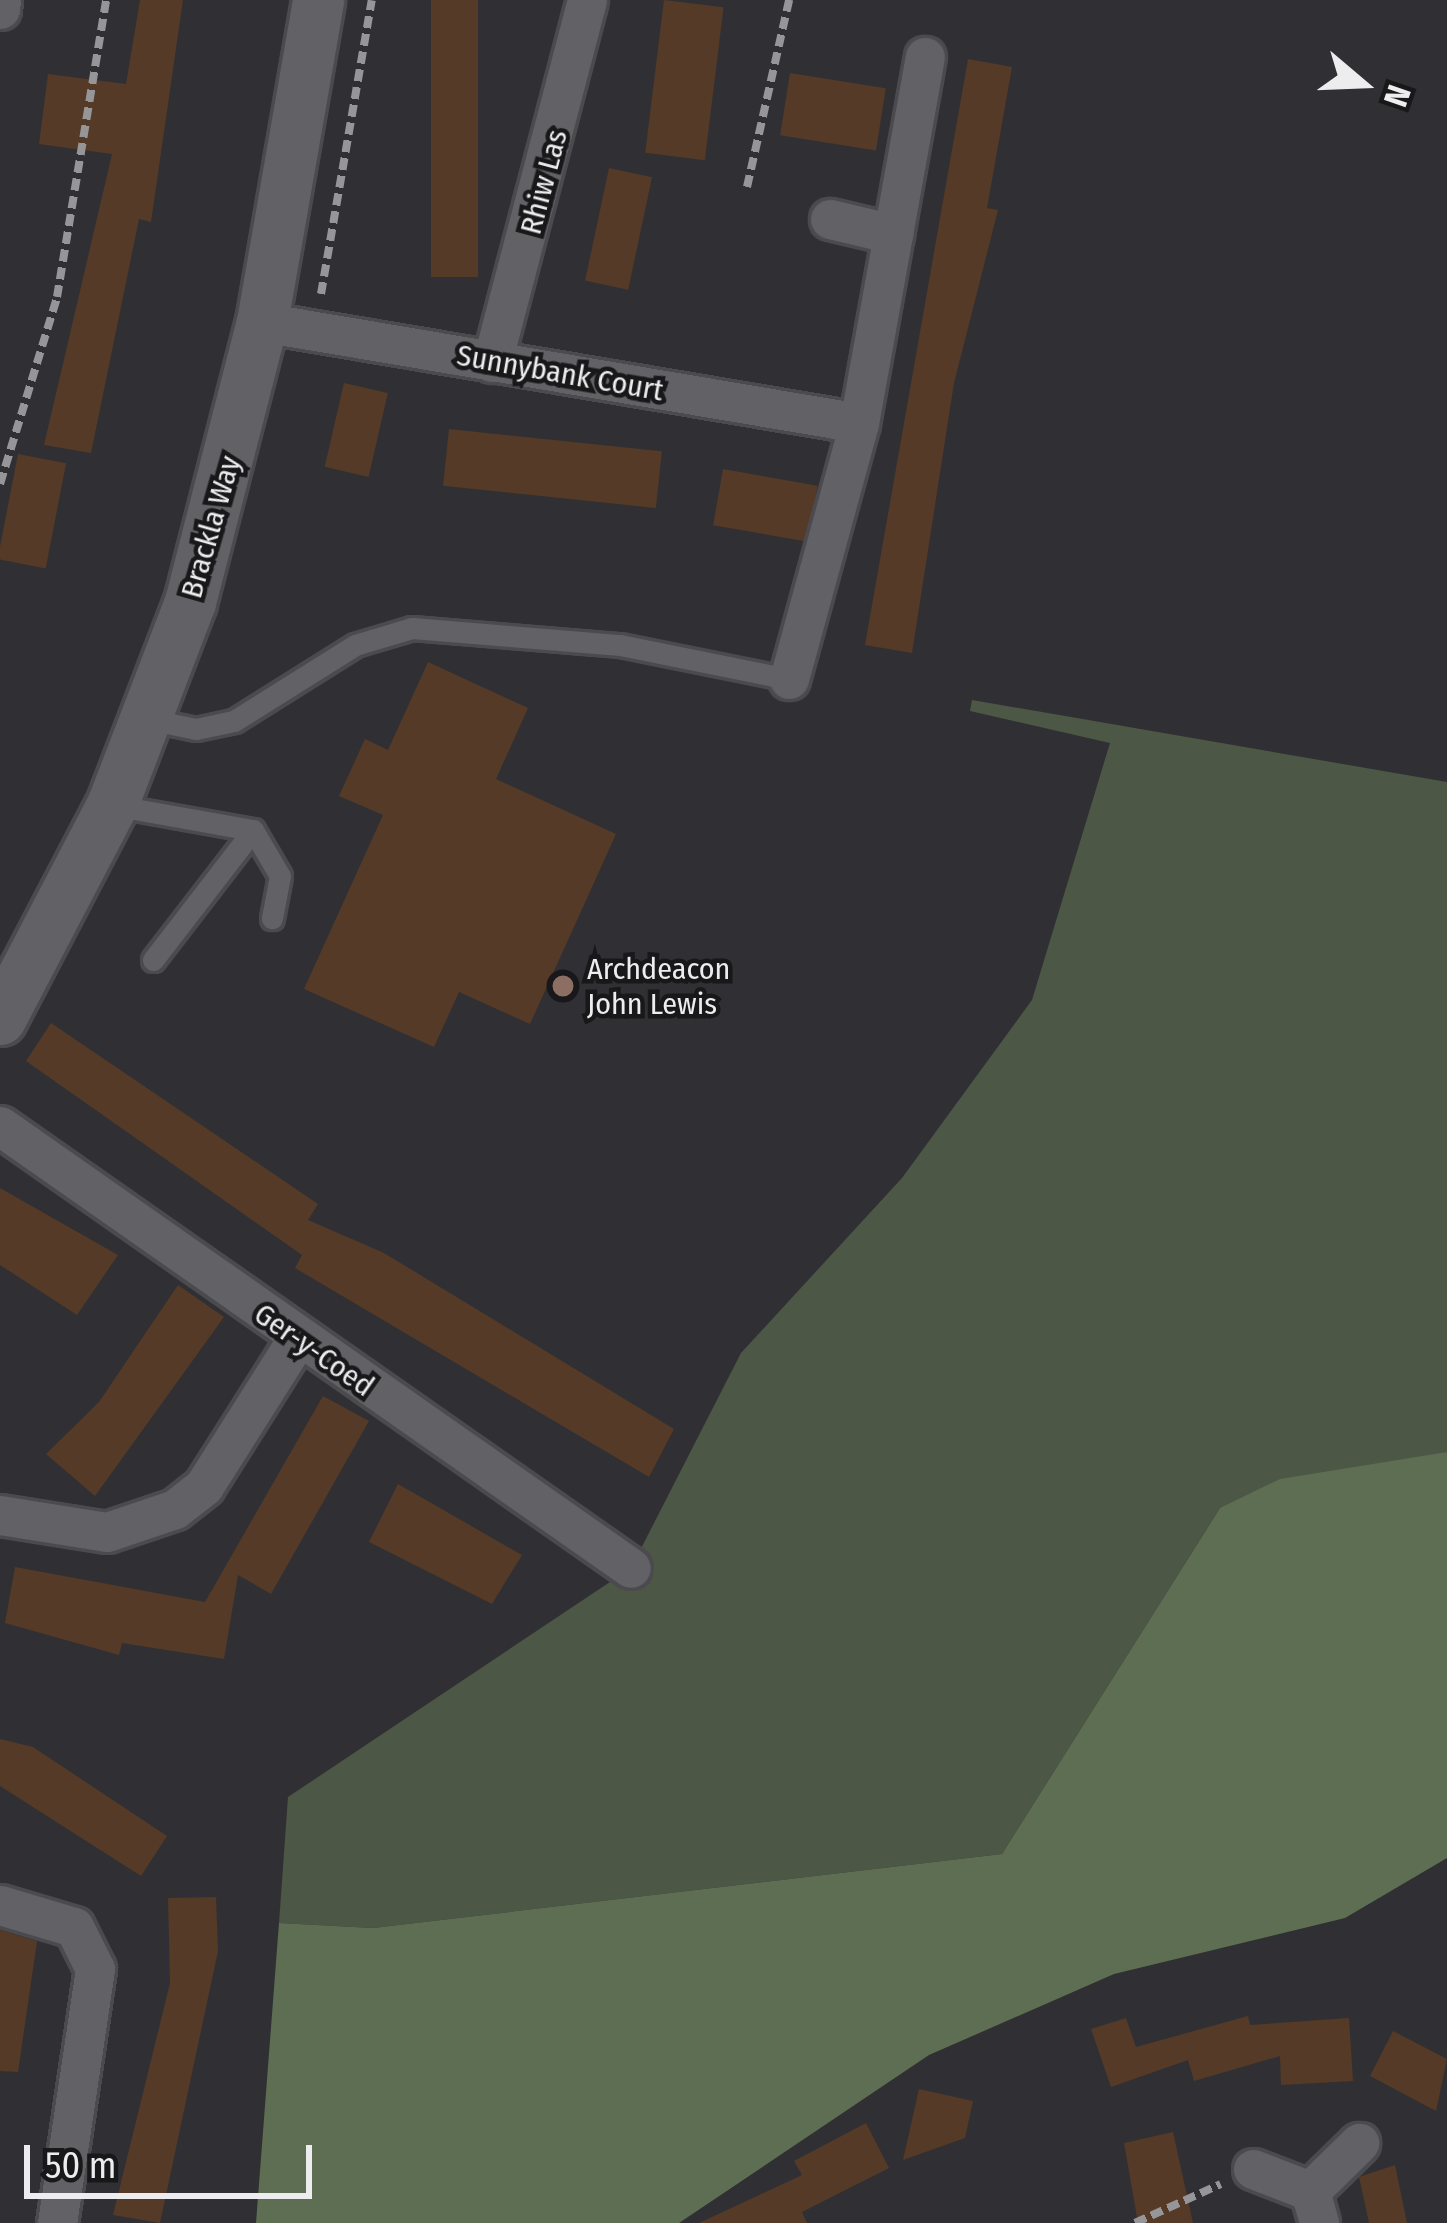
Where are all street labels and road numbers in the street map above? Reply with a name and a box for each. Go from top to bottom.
street label: Rhiw Las [513,126,575,238]
street label: Sunnybank Court [454,337,666,409]
street label: Brackla Way [174,452,248,602]
street label: Ger-y-Coed [247,1296,381,1404]

